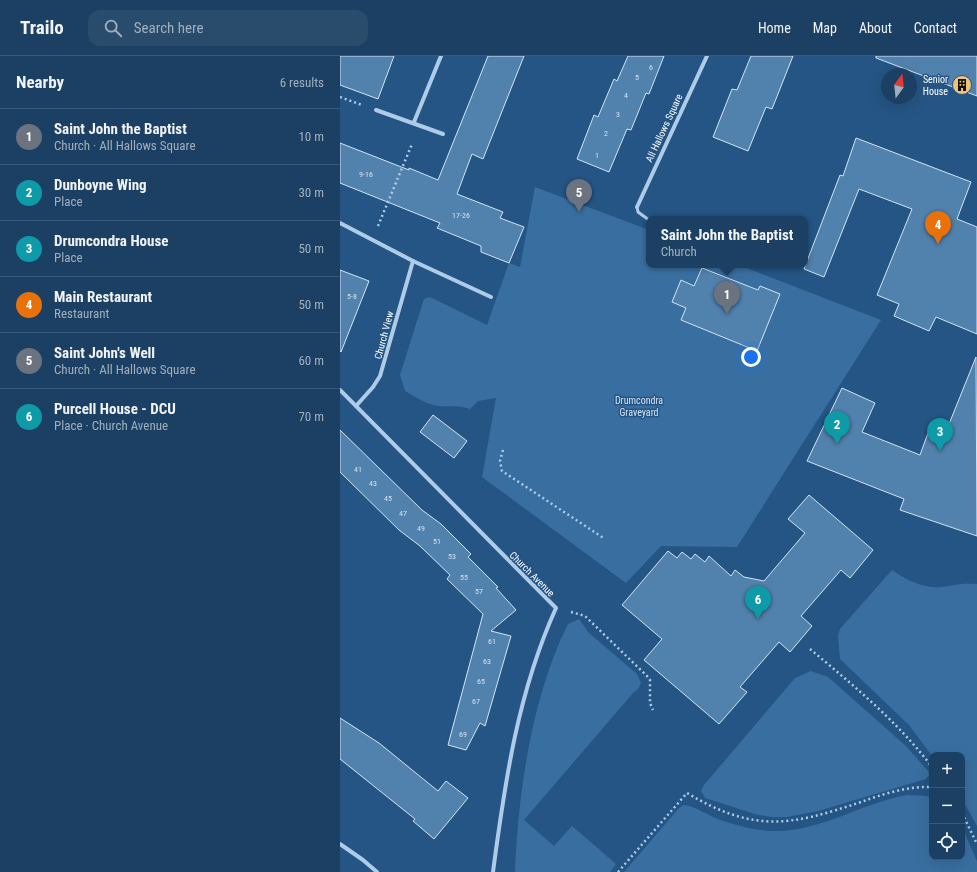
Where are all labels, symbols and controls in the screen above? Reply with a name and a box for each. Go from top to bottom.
search box [88,10,368,46]
text: Trailo [20,16,64,39]
icon: search [102,17,124,39]
text: Search here [134,19,203,37]
text: Home [758,20,791,36]
text: Map [813,20,837,36]
text: About [859,20,892,36]
text: Contact [914,20,957,36]
house number: 6 [649,63,653,72]
north arrow [881,68,917,104]
text: Nearby [16,72,64,92]
house number: 5 [635,73,639,82]
place label: Senior House [923,74,948,97]
building icon: Senior House [951,74,973,96]
text: 6 results [280,75,324,90]
house number: 4 [624,91,628,100]
street label: All Hallows Square [643,92,685,164]
house number: 3 [616,110,620,119]
text: Saint John the Baptist [54,120,187,138]
text: 1 [26,129,32,144]
text: 10 m [298,129,324,144]
house number: 2 [604,129,608,138]
text: Church · All Hallows Square [54,138,195,153]
house number: 1 [595,151,599,160]
house number: 9-16 [359,170,373,179]
text: Dunboyne Wing [54,176,147,194]
pin: 5 [566,179,592,212]
text: 2 [26,185,32,200]
text: 30 m [298,185,324,200]
text: Place [54,194,83,209]
house number: 17-26 [452,211,470,220]
pin: 4 [925,211,951,244]
popup [646,216,808,268]
text: Saint John the Baptist [661,226,793,244]
text: Drumcondra House [54,232,168,250]
text: 3 [26,241,32,256]
text: 50 m [298,241,324,256]
text: Church [661,244,697,259]
text: Place [54,250,83,265]
pin: 1 [714,281,740,314]
text: Main Restaurant [54,288,152,306]
house number: 5-8 [347,292,357,301]
text: 4 [26,297,32,312]
text: 50 m [298,297,324,312]
text: Restaurant [54,306,109,321]
street label: Church View [372,309,396,360]
text: Saint John's Well [54,344,155,362]
your location [741,347,761,367]
text: 5 [26,353,32,368]
text: 60 m [298,353,324,368]
text: Church · All Hallows Square [54,362,195,377]
park label: Drumcondra Graveyard [615,395,663,418]
text: Purcell House - DCU [54,400,176,418]
text: 6 [26,409,32,424]
text: 70 m [298,409,324,424]
pin: 2 [824,411,850,444]
text: Place · Church Avenue [54,418,168,433]
pin: 3 [927,418,953,451]
house number: 41 [354,465,362,474]
house number: 43 [369,479,377,488]
house number: 45 [384,494,392,503]
house number: 47 [399,509,407,518]
house number: 49 [417,524,425,533]
house number: 51 [433,537,441,546]
street label: Church Avenue [507,549,557,599]
house number: 53 [448,552,456,561]
house number: 55 [460,573,468,582]
pin: 6 [745,586,771,619]
house number: 57 [475,587,483,596]
house number: 61 [488,637,496,646]
house number: 63 [483,657,491,666]
house number: 65 [477,677,485,686]
house number: 67 [472,697,480,706]
house number: 69 [459,730,467,739]
map controls [929,752,965,860]
button: + [929,752,965,788]
button: − [929,788,965,824]
button: locate [929,824,965,860]

